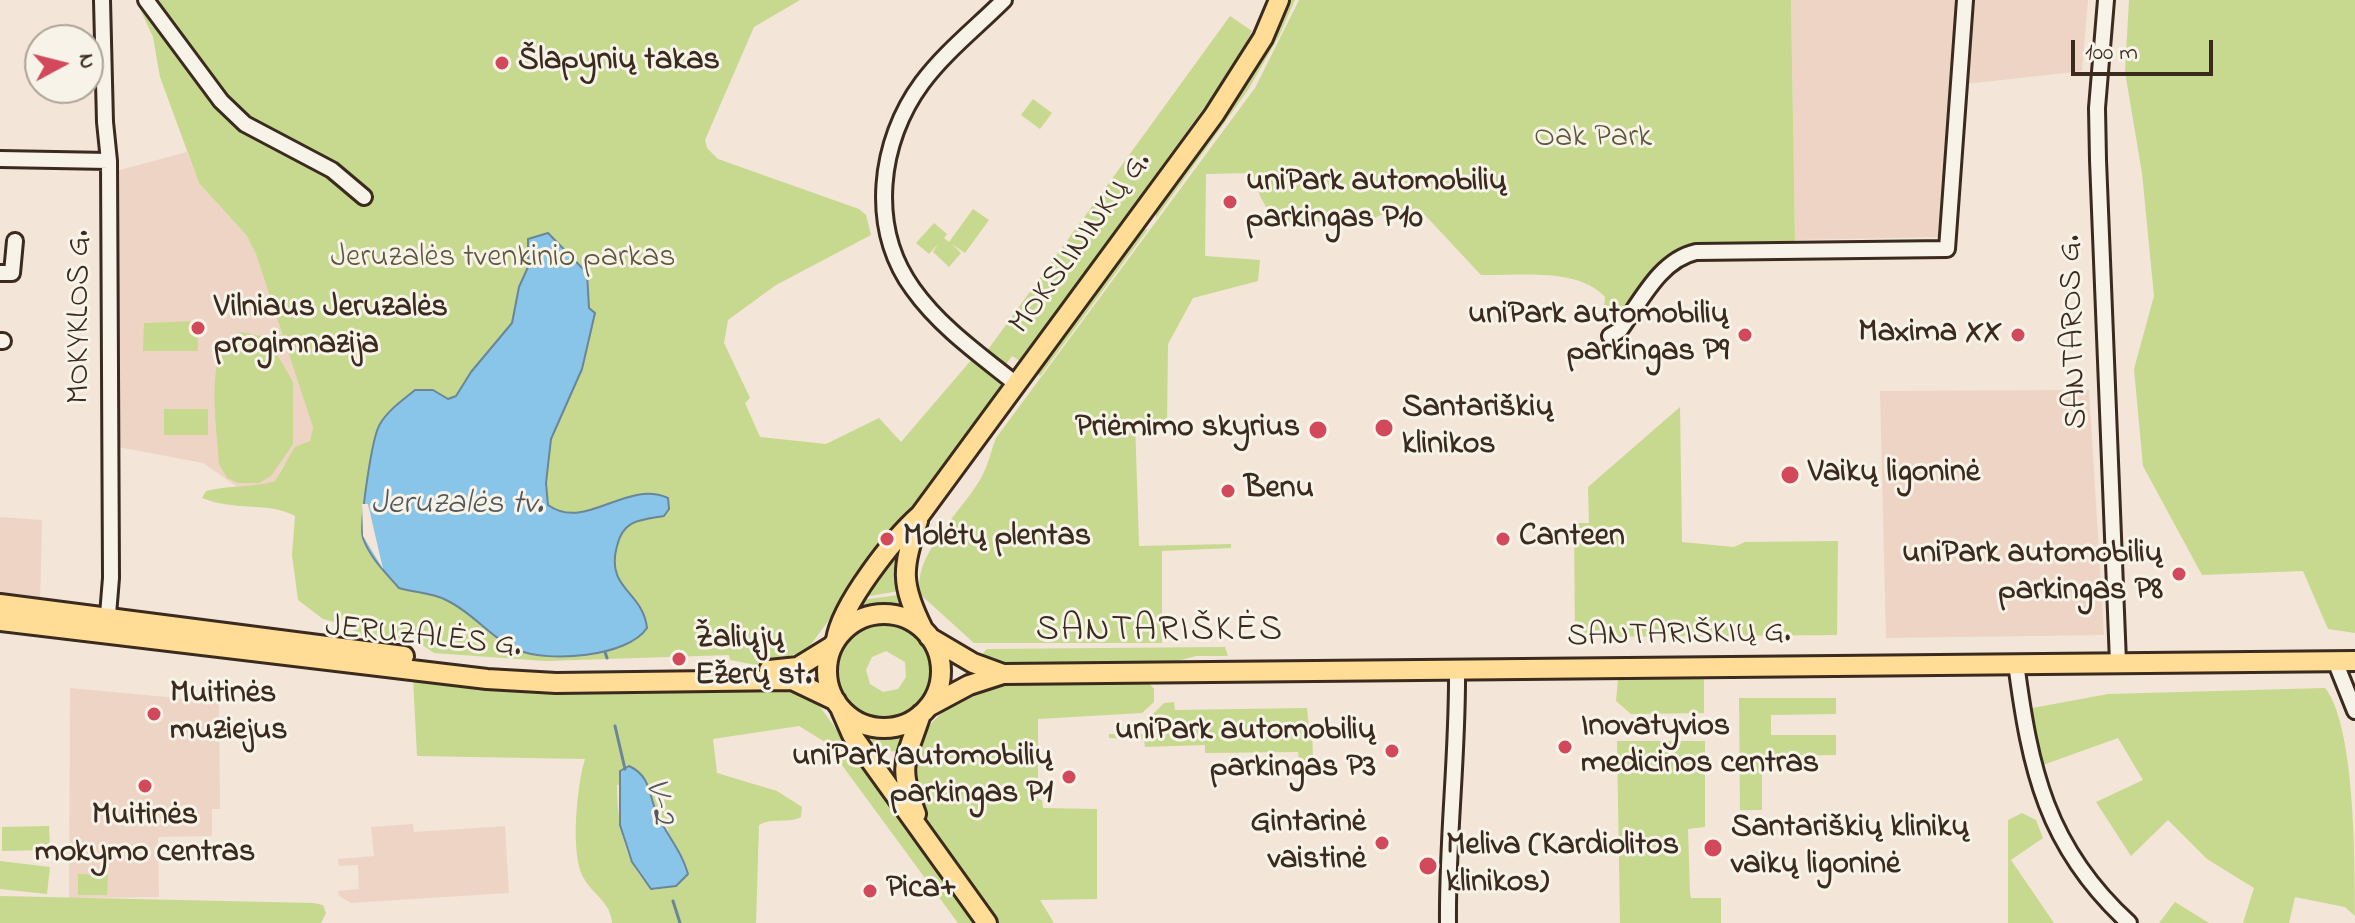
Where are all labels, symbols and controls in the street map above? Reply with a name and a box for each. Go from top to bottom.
north arrow [24,24,104,104]
scale bar [2075,24,2217,74]
text: 100 m [2085,36,2138,71]
place label: Šlapynių takas [518,44,720,82]
text: N [69,52,103,71]
marker: Šlapynių takas [493,54,511,72]
park label: Oak Park [1534,121,1652,159]
street label: MOKSLININKŲ G. [1003,145,1161,343]
place label: uniPark automobilių parkingas P10 [1246,165,1507,240]
marker: uniPark automobilių parkingas P10 [1221,193,1239,211]
street label: MOKYKLOS G. [63,230,101,404]
street label: SANTAROS G. [2053,234,2099,430]
park label: Jeruzalės tvenkinio parkas [330,241,676,279]
place label: Vilniaus Jeruzalės progimnazija [214,291,448,366]
place label: uniPark automobilių parkingas P9 [1468,298,1729,373]
place label: Maxima XX [1858,316,2002,354]
marker: Vilniaus Jeruzalės progimnazija [189,319,207,337]
marker: uniPark automobilių parkingas P9 [1736,326,1754,344]
marker: Maxima XX [2009,326,2027,344]
place label: Santariškių klinikos [1402,391,1554,466]
place label: Priėmimo skyrius [1075,411,1300,449]
marker: Santariškių klinikos [1373,417,1395,439]
marker: Priėmimo skyrius [1307,419,1329,441]
place label: Vaikų ligoninė [1808,456,1980,494]
marker: Vaikų ligoninė [1779,464,1801,486]
place label: Benu [1244,472,1314,510]
marker: Benu [1219,482,1237,500]
water label: Jeruzalės tv. [371,486,543,526]
place label: Molėtų plentas [903,520,1091,558]
place label: Canteen [1519,520,1625,558]
marker: Molėtų plentas [878,530,896,548]
marker: Canteen [1494,530,1512,548]
place label: uniPark automobilių parkingas P8 [1902,537,2163,612]
marker: uniPark automobilių parkingas P8 [2170,565,2188,583]
street label: JERUZALĖS G. [323,610,523,668]
district label: SANTARIŠKĖS [1036,611,1284,655]
street label: SANTARIŠKIŲ G. [1567,616,1791,658]
place label: Žaliųjų Ežerų st. [695,622,812,697]
marker: Žaliųjų Ežerų st. [670,650,688,668]
place label: Muitinės muziejus [170,677,287,752]
marker: Muitinės muziejus [145,705,163,723]
place label: Inovatyvios medicinos centras [1581,710,1819,785]
place label: uniPark automobilių parkingas P3 [1115,714,1376,789]
marker: Inovatyvios medicinos centras [1556,738,1574,756]
place label: uniPark automobilių parkingas P1 [792,740,1053,815]
marker: uniPark automobilių parkingas P3 [1383,742,1401,760]
marker: uniPark automobilių parkingas P1 [1060,768,1078,786]
water label: V-2 [632,775,682,829]
marker: Muitinės mokymo centras [136,777,154,795]
place label: Muitinės mokymo centras [35,799,255,874]
place label: Gintarinė vaistinė [1251,806,1366,881]
place label: Santariškių klinikų vaikų ligoninė [1731,811,1969,886]
place label: Meliva (Kardiolitos klinikos) [1446,829,1679,904]
marker: Gintarinė vaistinė [1373,834,1391,852]
marker: Santariškių klinikų vaikų ligoninė [1702,837,1724,859]
marker: Meliva (Kardiolitos klinikos) [1417,855,1439,877]
place label: Pica+ [886,872,957,910]
marker: Pica+ [861,882,879,900]

